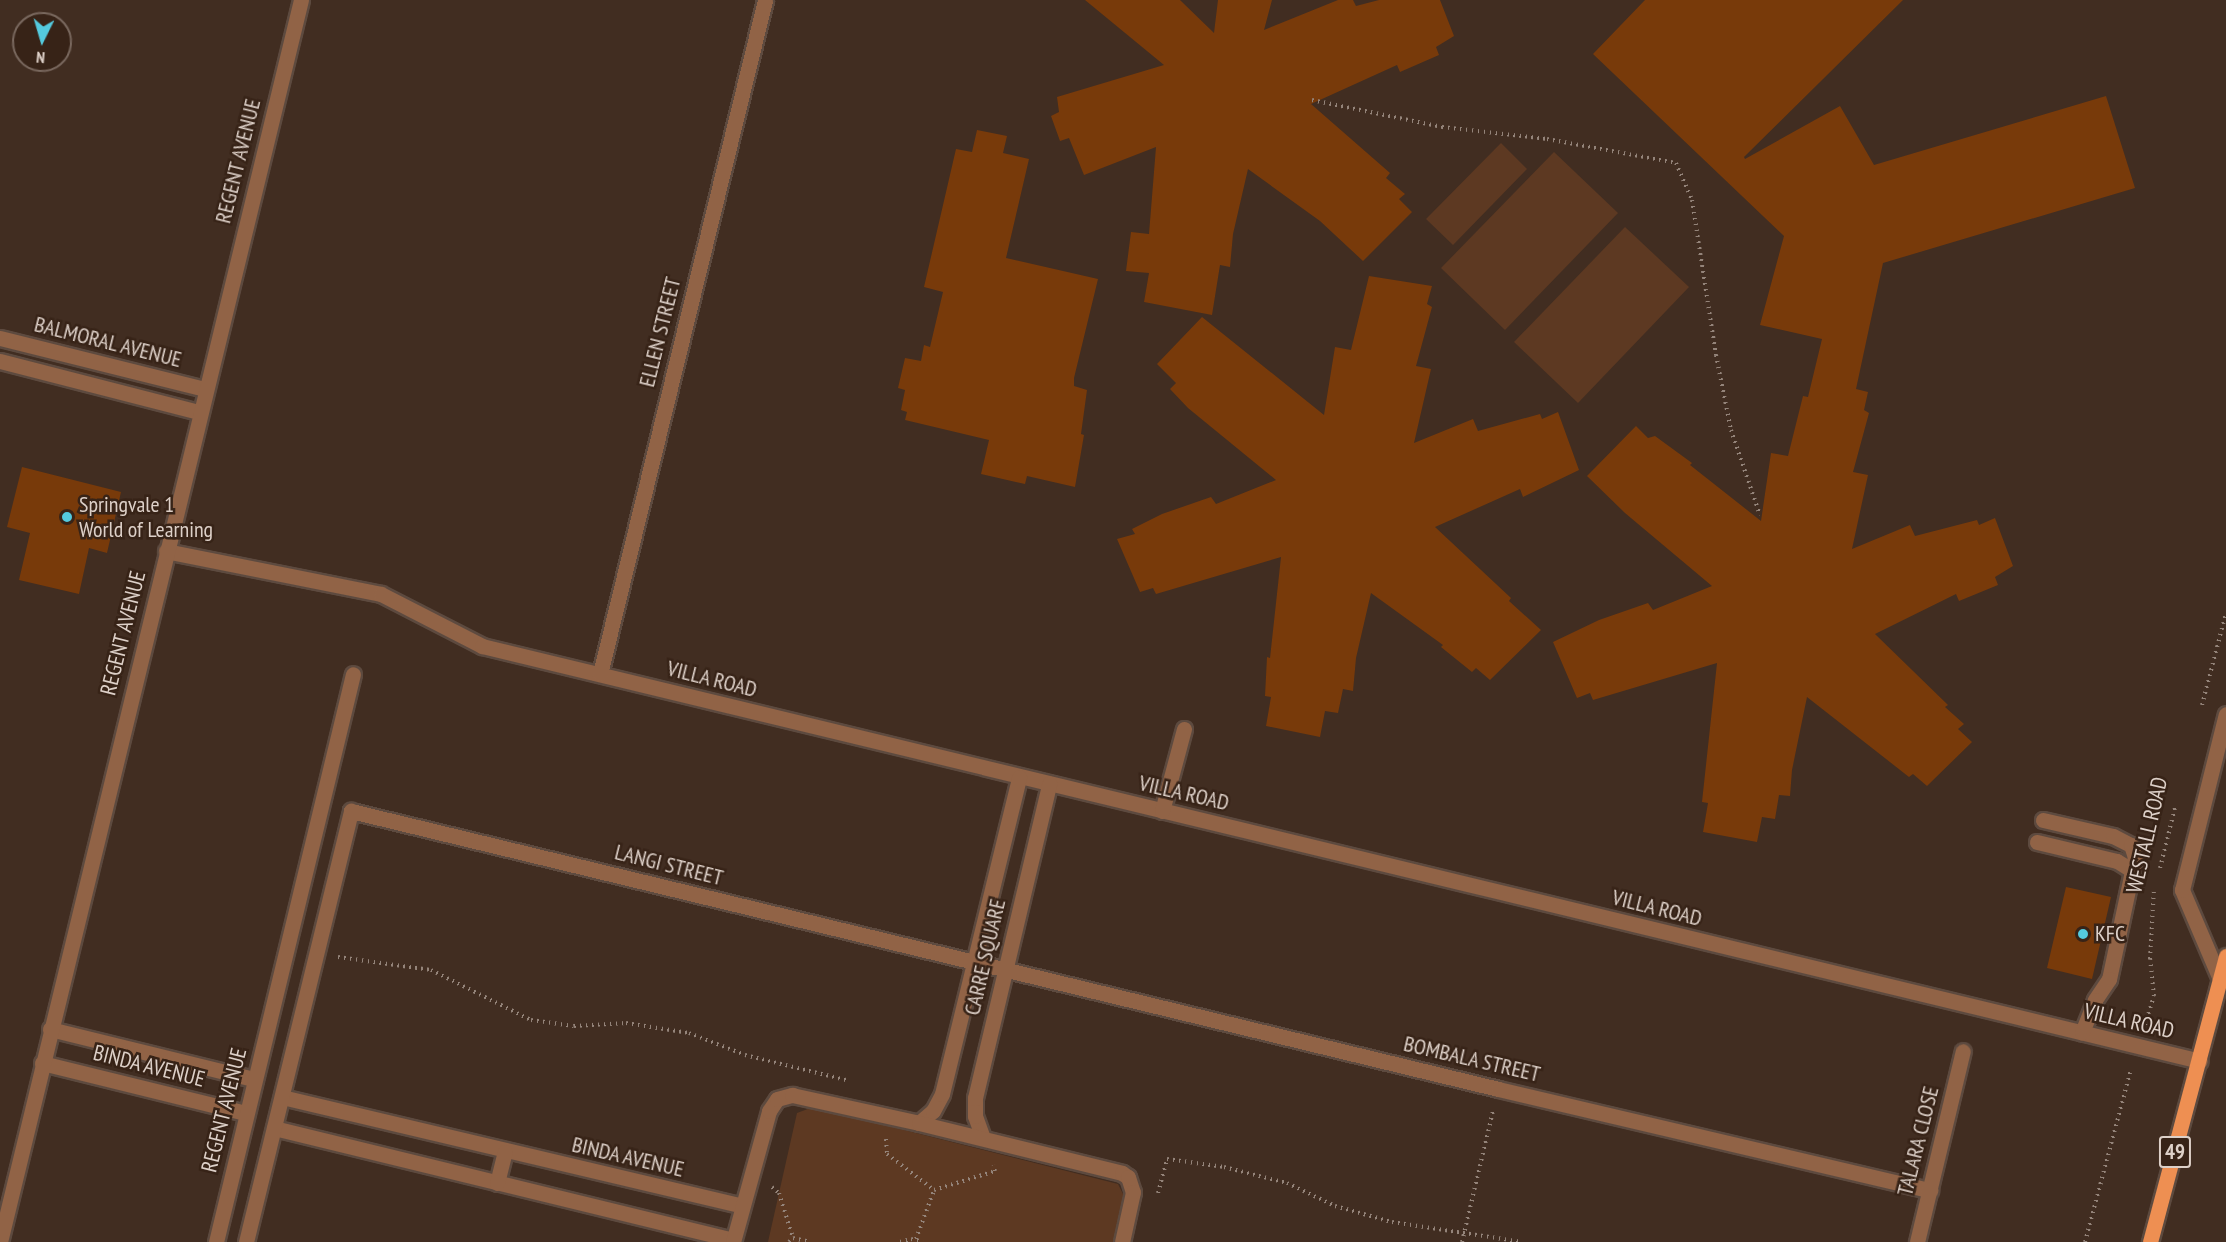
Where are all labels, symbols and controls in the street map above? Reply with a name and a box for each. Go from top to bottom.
north arrow [12,12,72,72]
text: N [35,48,46,68]
street label: REGENT AVENUE [210,95,266,227]
street label: ELLEN STREET [634,274,686,390]
street label: BALMORAL AVENUE [31,311,185,373]
place label: Springvale 1 World of Learning [79,491,213,542]
marker: Springvale 1 World of Learning [60,510,74,524]
street label: REGENT AVENUE [95,567,151,699]
street label: VILLA ROAD [664,655,760,703]
street label: VILLA ROAD [1136,770,1232,816]
street label: WESTALL ROAD [2121,774,2173,896]
street label: LANGI STREET [612,839,726,891]
street label: VILLA ROAD [1609,884,1705,932]
street label: CARRE SQUARE [959,896,1011,1018]
place label: KFC [2095,921,2125,947]
marker: KFC [2076,927,2090,941]
street label: VILLA ROAD [2081,998,2177,1044]
street label: BOMBALA STREET [1401,1030,1543,1088]
street label: BINDA AVENUE [90,1039,208,1093]
street label: REGENT AVENUE [196,1044,252,1176]
street label: TALARA CLOSE [1892,1083,1944,1199]
street label: BINDA AVENUE [569,1131,687,1183]
road number: 49 [2158,1134,2192,1170]

